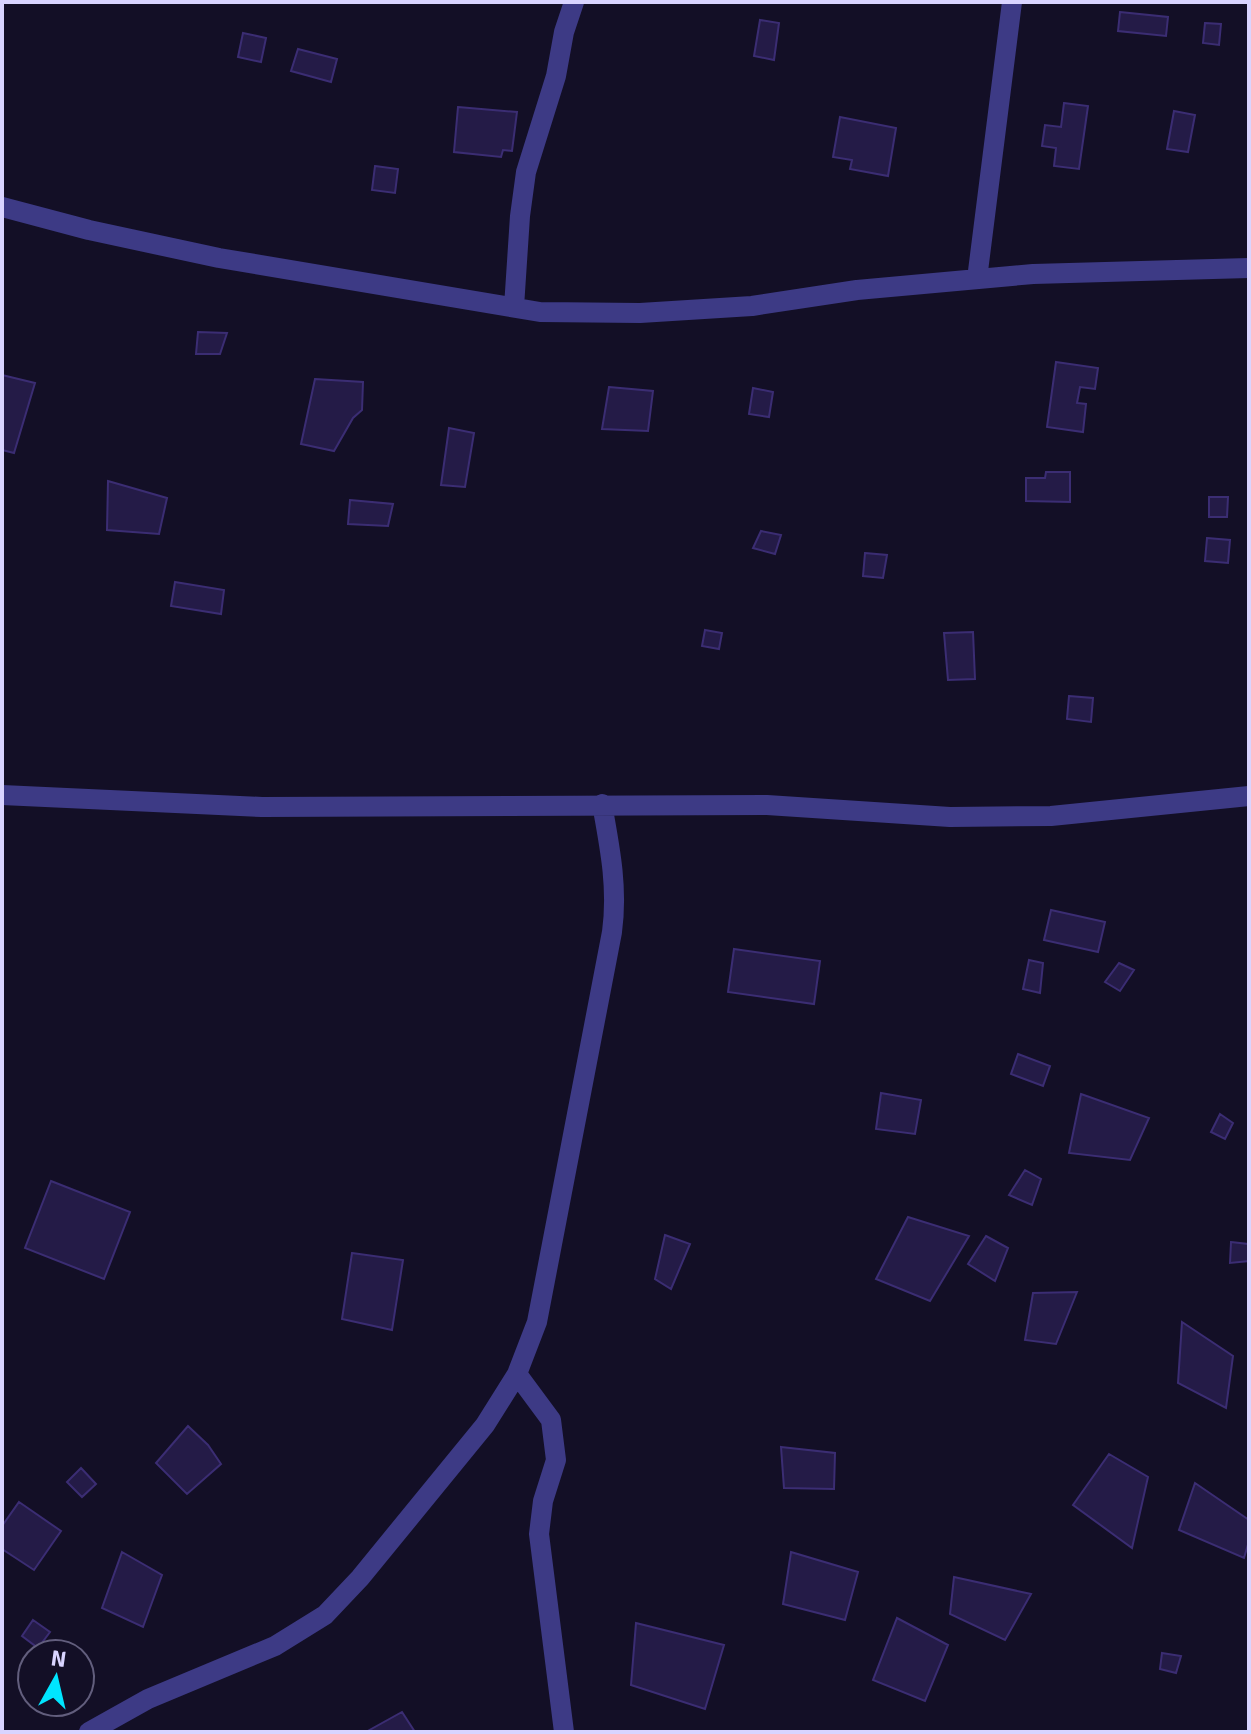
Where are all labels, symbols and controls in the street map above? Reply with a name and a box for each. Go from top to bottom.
north arrow [16,1638,96,1718]
text: N [49,1644,68,1673]

